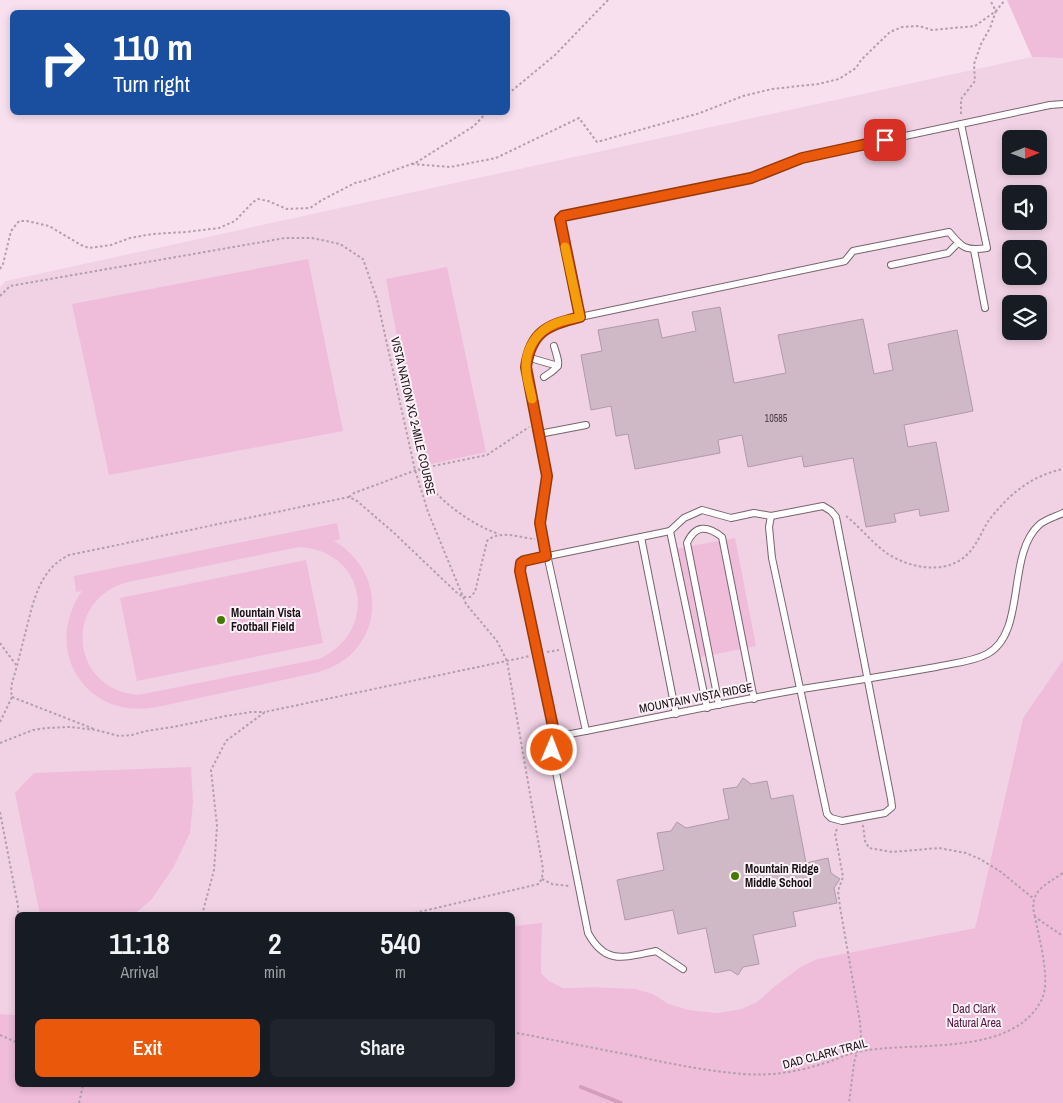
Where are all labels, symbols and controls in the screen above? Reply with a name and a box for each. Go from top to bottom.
text: 110 m [113,24,193,71]
icon: right [30,30,95,95]
text: Turn right [113,69,190,99]
pin [864,119,906,161]
icon: arrive [871,126,899,154]
north arrow [1002,130,1048,175]
map controls [1002,130,1047,340]
button: sound [1002,185,1047,230]
button: search [1002,240,1047,285]
button: layers [1002,295,1047,340]
street label: VISTA NATION XC 2-MILE COURSE [387,335,439,497]
house number: 10585 [765,412,788,425]
place label: Mountain Vista Football Field [231,605,301,635]
marker: Mountain Vista Football Field [215,614,227,626]
street label: MOUNTAIN VISTA RIDGE [638,679,754,717]
position arrow [525,723,577,775]
place label: Mountain Ridge Middle School [745,861,819,891]
marker: Mountain Ridge Middle School [729,870,741,882]
text: 11:18 [109,923,170,963]
text: 2 [268,923,282,963]
text: 540 [380,923,421,963]
text: Arrival [121,961,158,983]
text: min [264,961,286,983]
text: m [395,961,406,983]
park label: Dad Clark Natural Area [947,1001,1002,1031]
button: Exit [35,1019,260,1077]
button: Share [270,1019,495,1077]
street label: DAD CLARK TRAIL [781,1035,869,1073]

